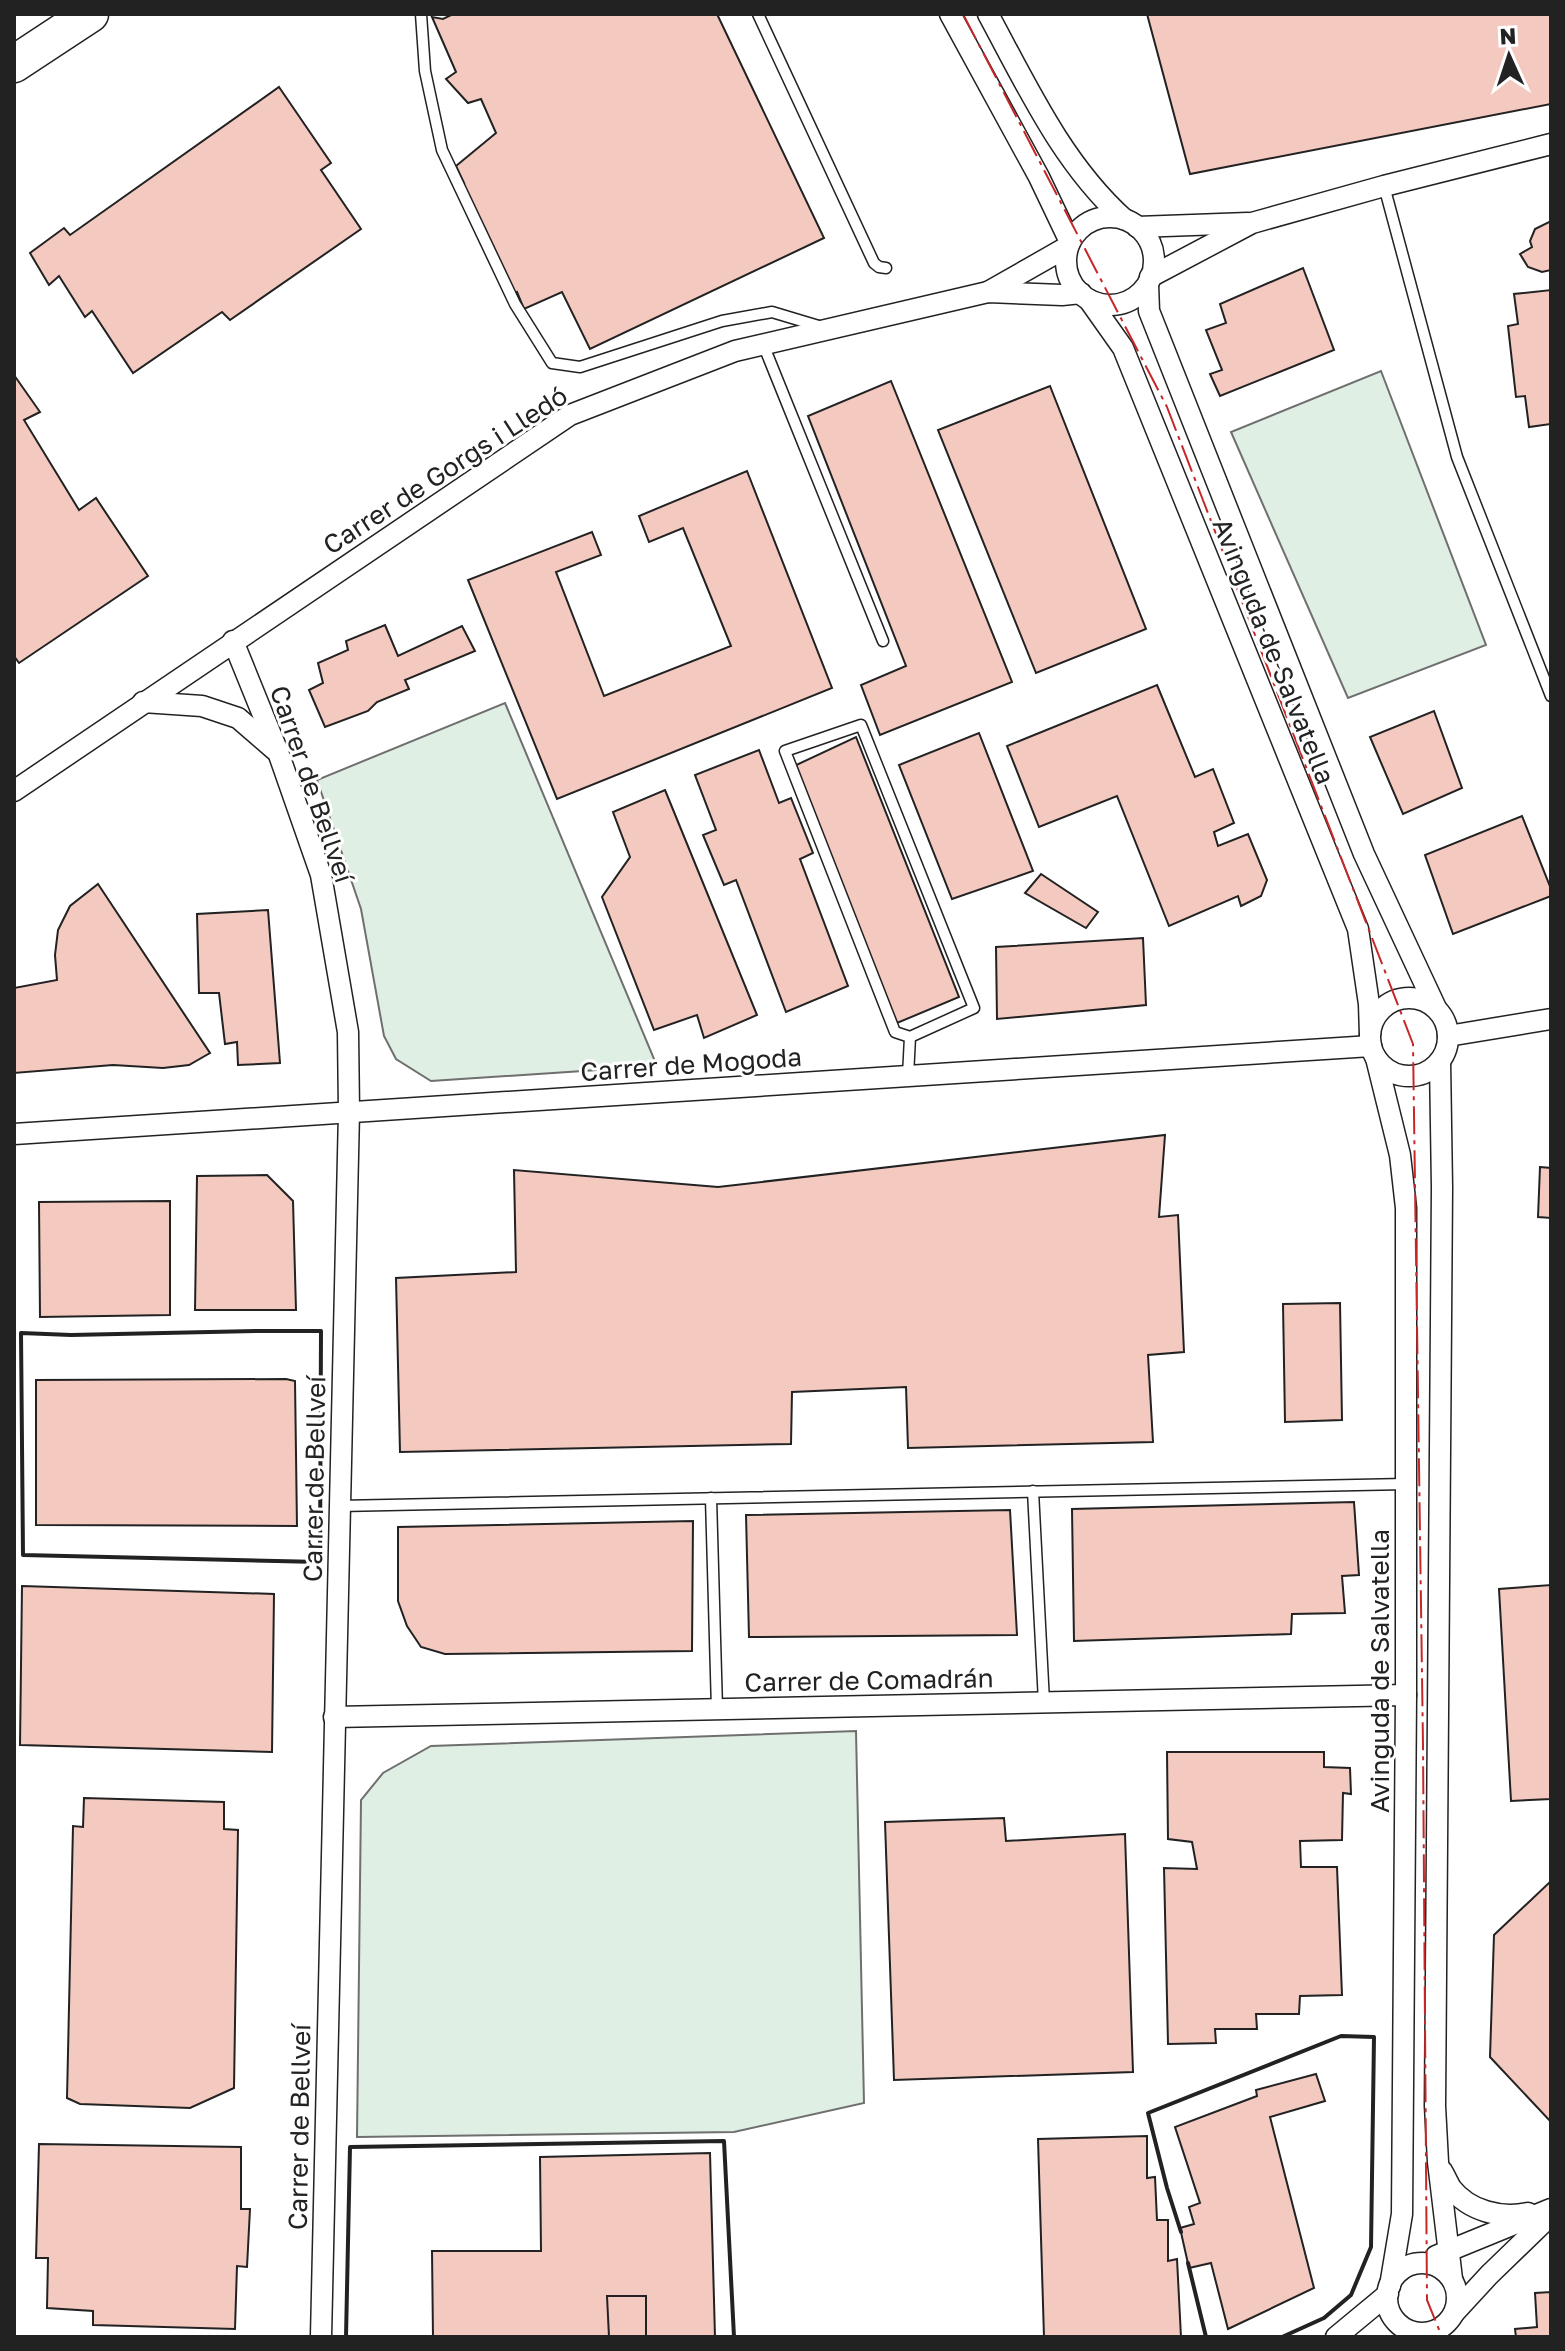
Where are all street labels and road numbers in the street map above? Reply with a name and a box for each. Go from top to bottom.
street label: Carrer de Gorgs i Lledó [317,380,573,560]
street label: Avinguda de Salvatella [1206,514,1342,788]
street label: Carrer de Bellveí [264,681,361,889]
street label: Carrer de Mogoda [579,1041,803,1087]
street label: Carrer de Bellveí [297,1374,331,1582]
street label: Avinguda de Salvatella [1364,1529,1395,1813]
street label: Carrer de Comadrán [744,1662,994,1698]
street label: Carrer de Bellveí [282,2022,316,2230]

